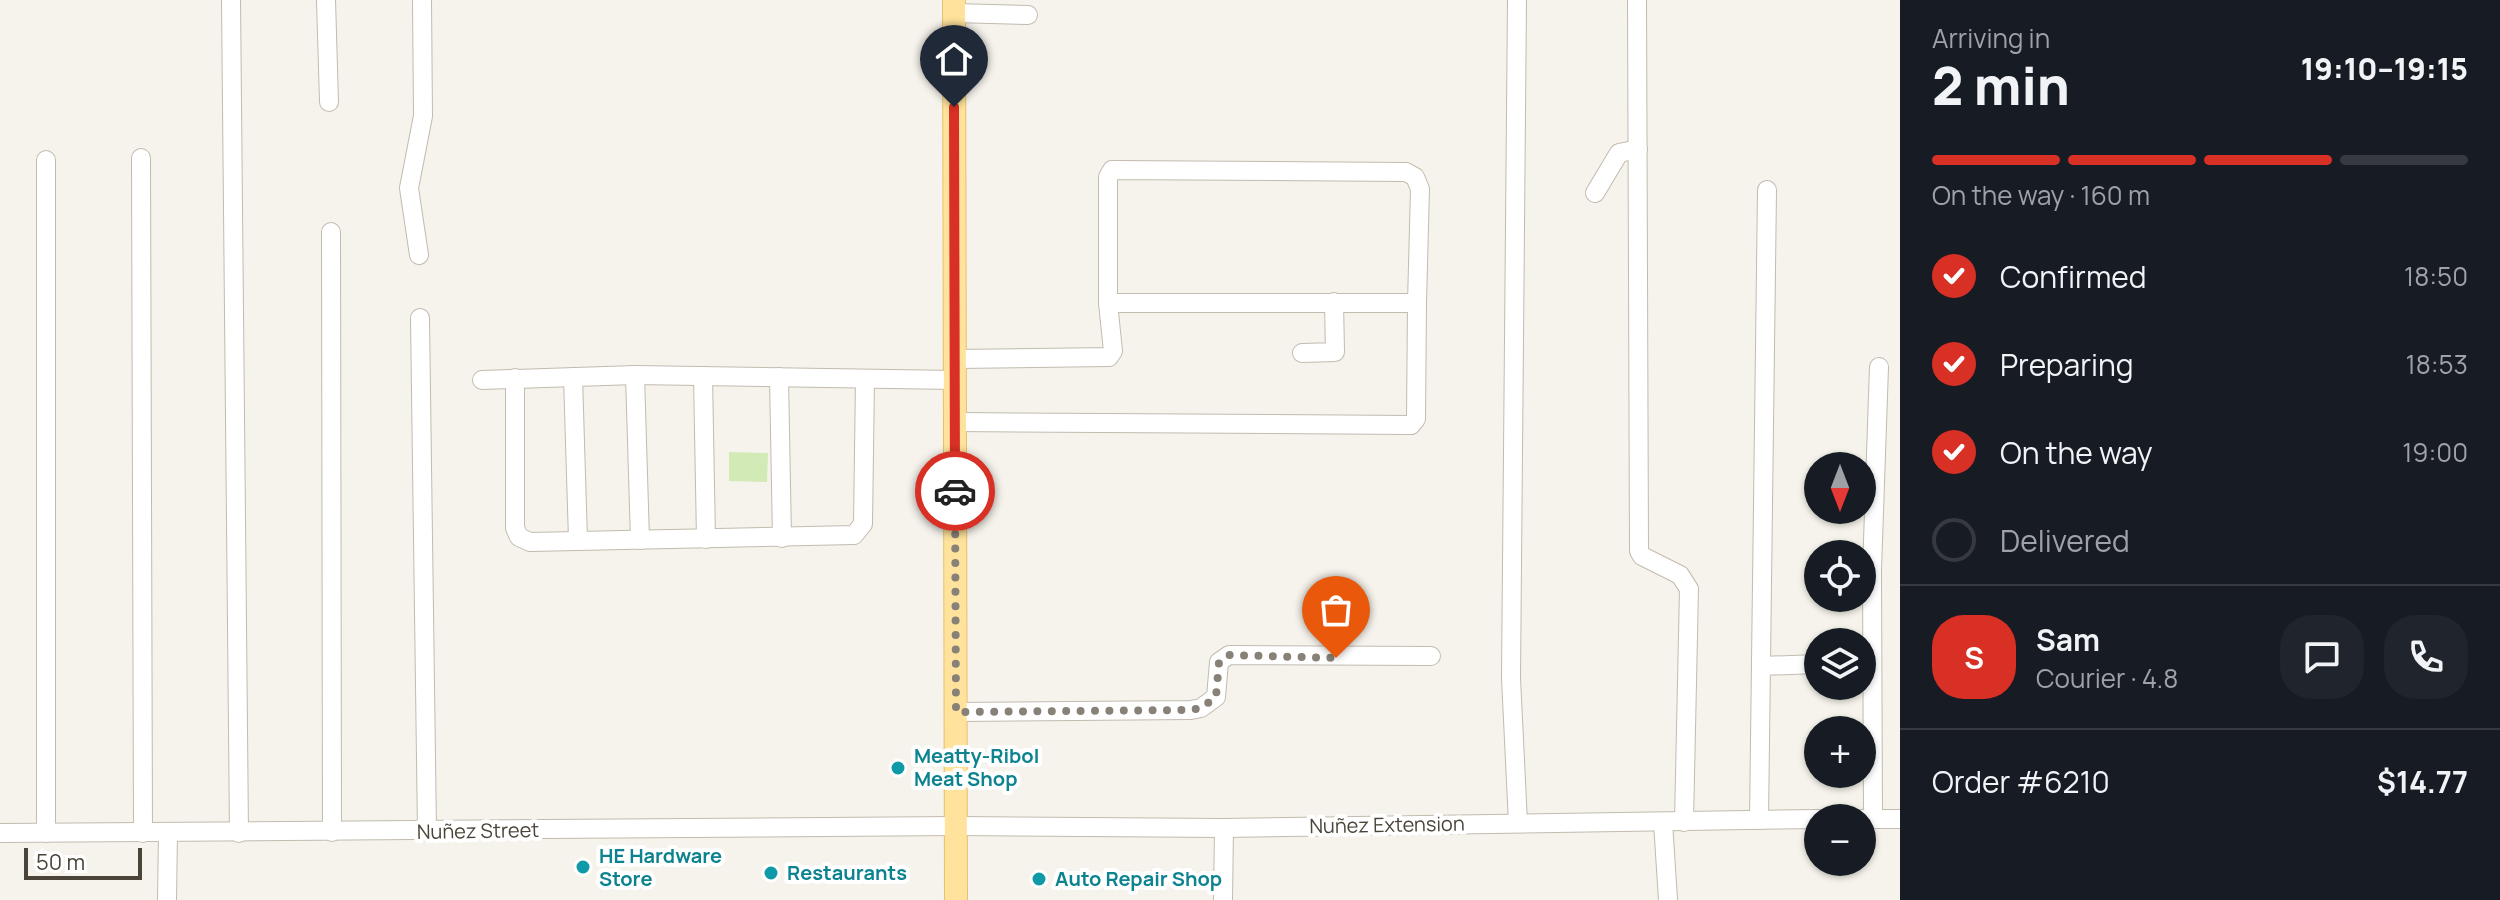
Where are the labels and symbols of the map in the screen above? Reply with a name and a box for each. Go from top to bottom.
pin [920,25,988,107]
courier [915,451,995,531]
north arrow [1804,452,1876,524]
pin [1302,576,1370,658]
place label: Meatty-Ribol Meat Shop [914,742,1039,792]
marker: Meatty-Ribol Meat Shop [889,759,907,777]
street label: Nuñez Extension [1309,810,1465,839]
street label: Nuñez Street [417,816,539,845]
place label: HE Hardware Store [599,842,722,892]
scale bar [24,844,142,880]
marker: HE Hardware Store [574,858,592,876]
place label: Restaurants [787,859,907,886]
marker: Restaurants [762,864,780,882]
place label: Auto Repair Shop [1055,865,1222,892]
marker: Auto Repair Shop [1030,870,1048,888]

